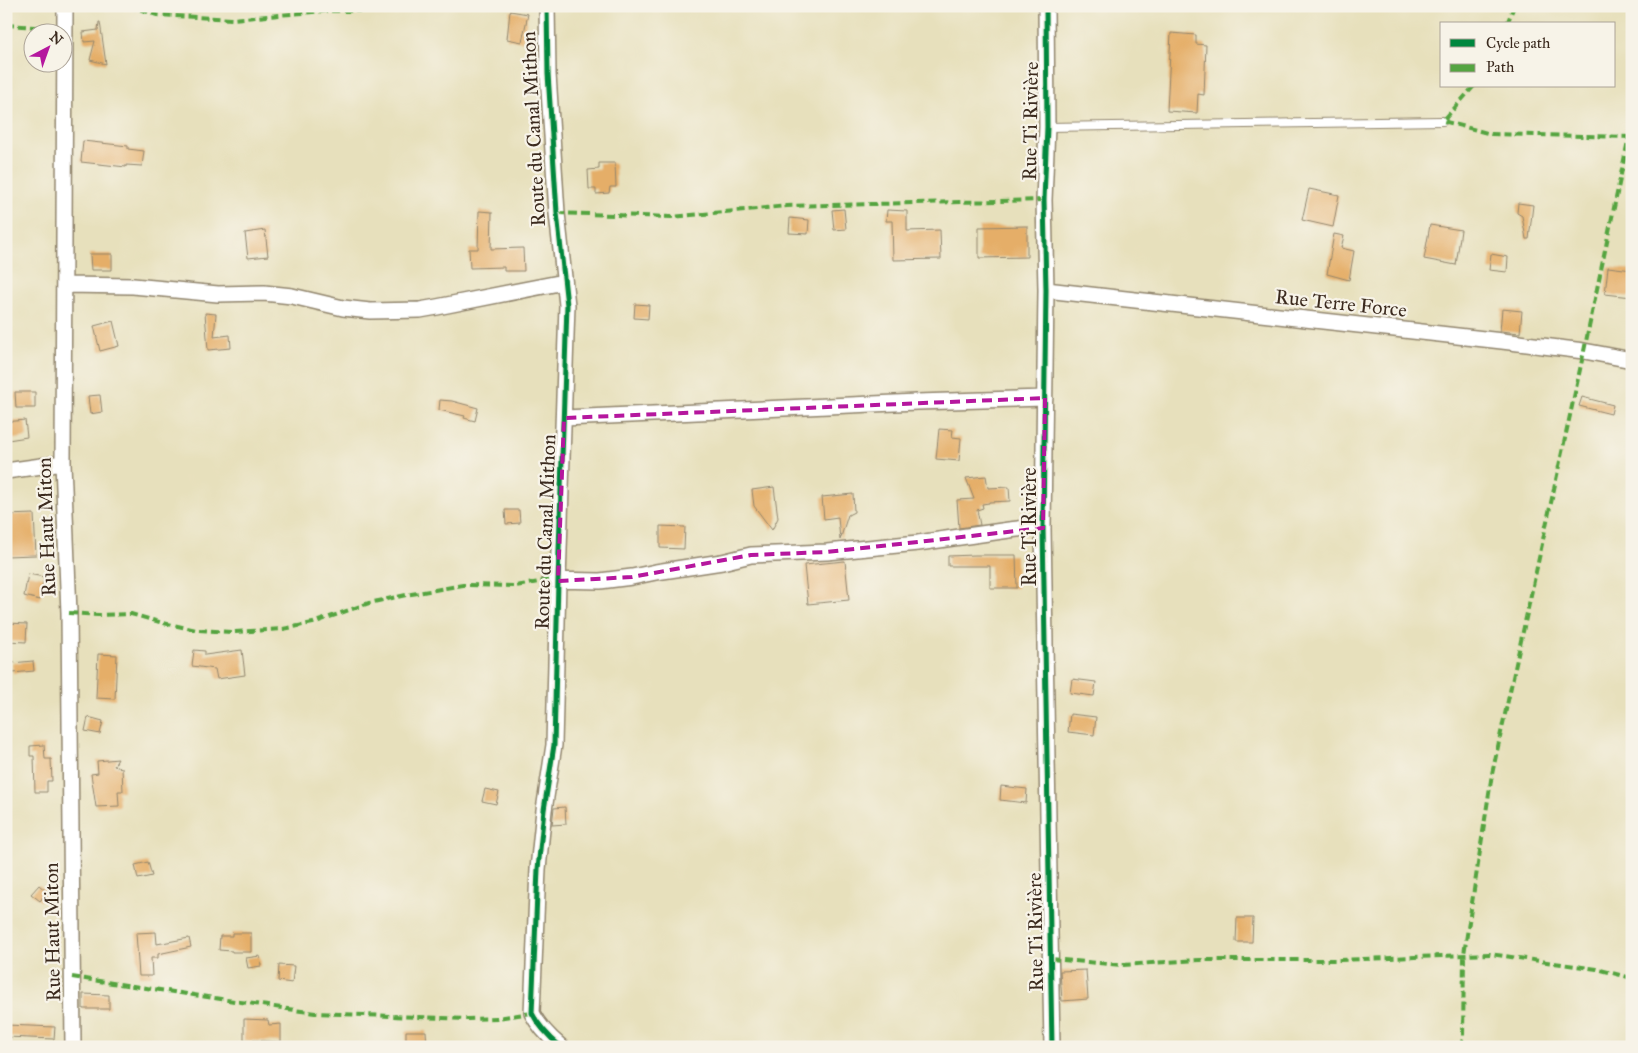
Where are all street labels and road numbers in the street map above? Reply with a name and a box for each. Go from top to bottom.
street label: Route du Canal Mithon [516,30,550,227]
street label: Rue Ti Rivière [1017,61,1043,181]
street label: Rue Terre Force [1274,284,1408,322]
street label: Route du Canal Mithon [530,434,560,630]
street label: Rue Haut Miton [32,457,60,597]
street label: Rue Ti Rivière [1017,467,1041,587]
street label: Rue Haut Miton [39,862,65,1002]
street label: Rue Ti Rivière [1022,872,1048,992]

